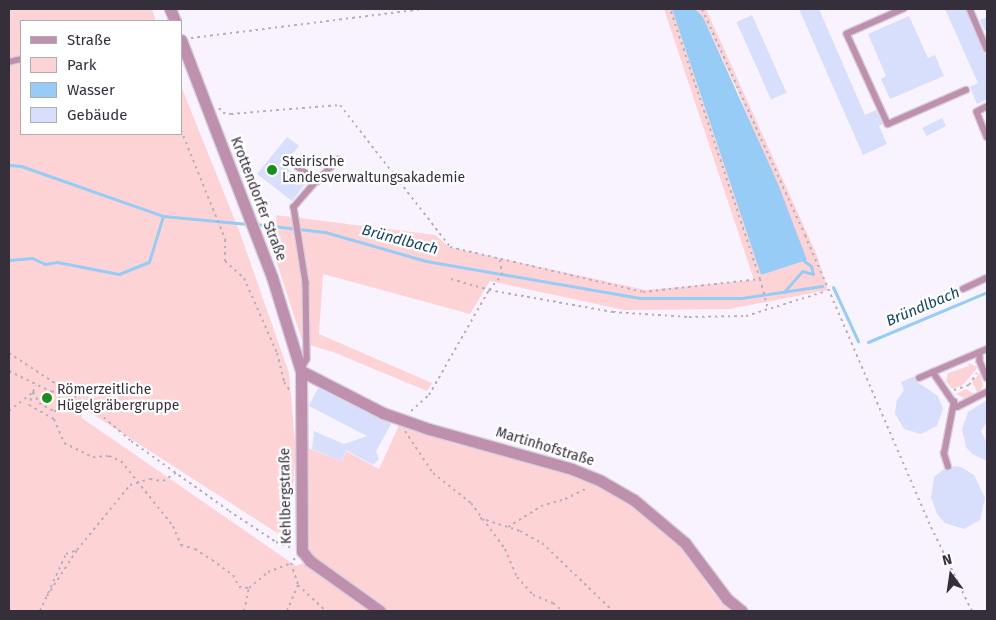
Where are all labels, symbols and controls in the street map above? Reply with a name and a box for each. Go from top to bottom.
legend [20,20,182,135]
text: Straße [67,31,111,49]
text: Park [67,56,97,74]
text: Wasser [67,81,115,99]
text: Gebäude [67,106,127,124]
street label: Krottendorfer Straße [227,135,289,263]
place label: Steirische Landesverwaltungsakademie [282,154,465,186]
marker: Steirische Landesverwaltungsakademie [266,164,278,176]
water label: Bründlbach [360,221,440,259]
water label: Bründlbach [883,283,963,331]
place label: Römerzeitliche Hügelgräbergruppe [57,382,179,414]
marker: Römerzeitliche Hügelgräbergruppe [41,392,53,404]
street label: Martinhofstraße [494,424,596,470]
street label: Kehlbergstraße [277,448,295,544]
north arrow [926,550,976,600]
text: N [941,551,954,569]

